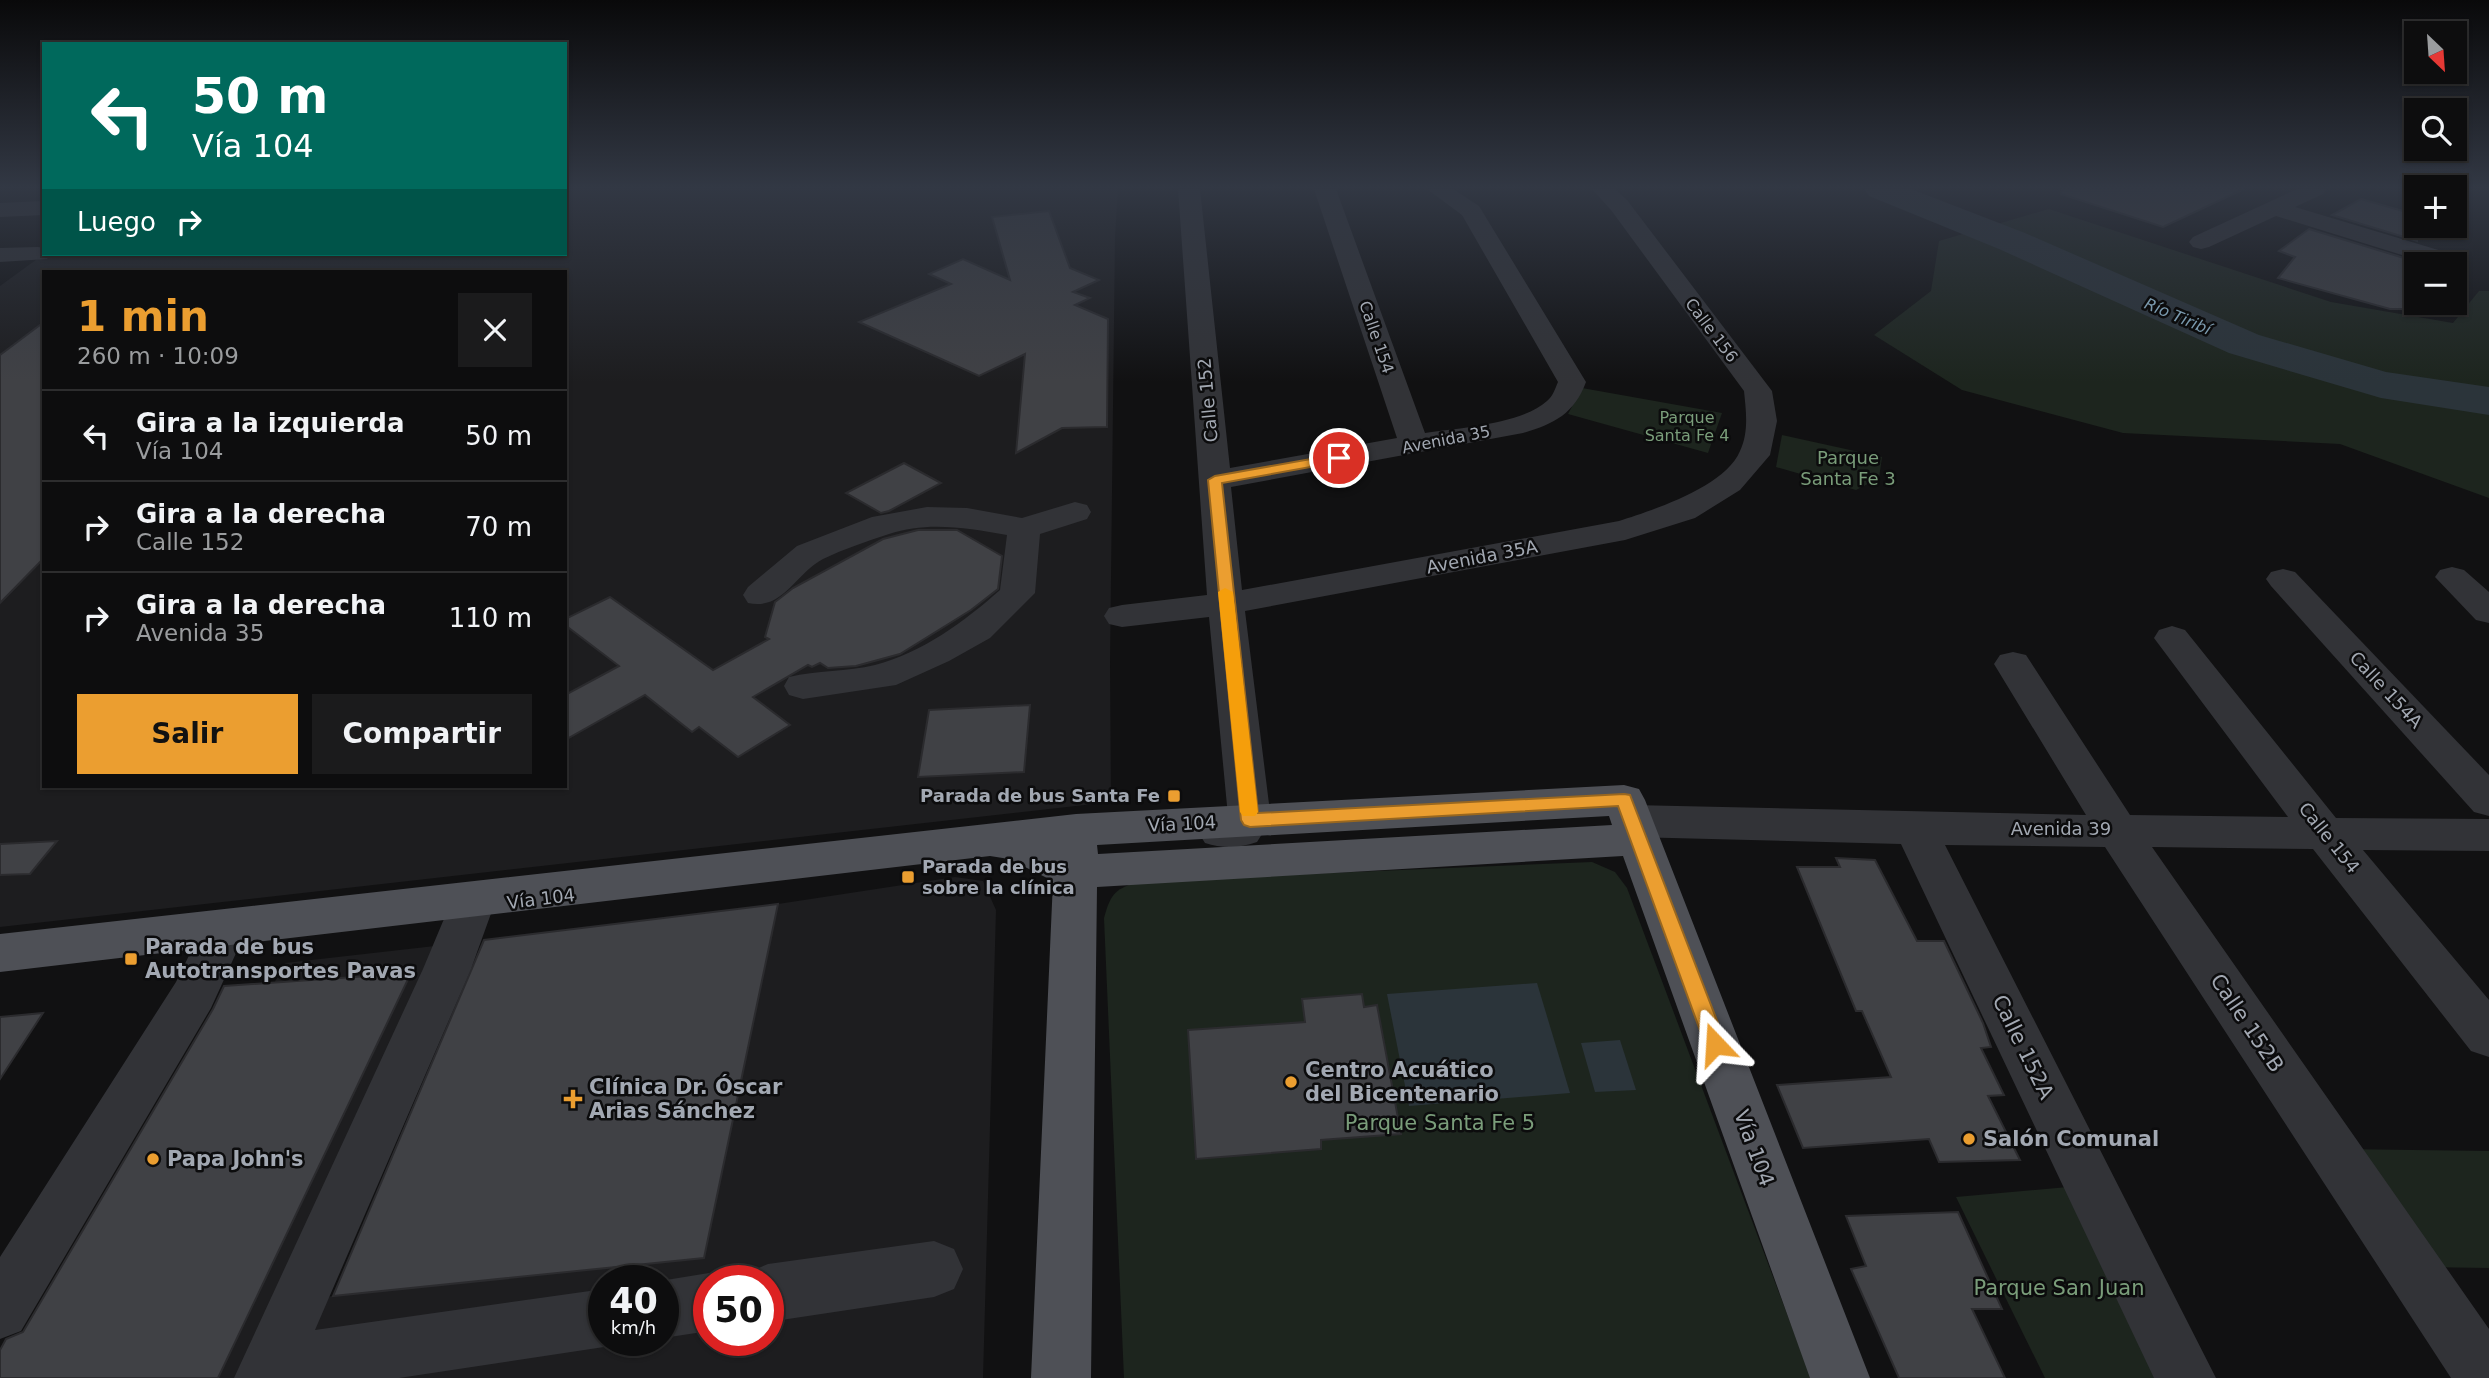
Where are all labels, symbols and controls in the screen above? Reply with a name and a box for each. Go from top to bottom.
north arrow [2404,21,2468,84]
map controls [2404,21,2467,315]
text: 50 m [192,68,328,125]
icon: left [77,70,168,161]
button: search [2404,98,2467,161]
text: Vía 104 [192,127,314,165]
button: + [2404,175,2467,238]
icon: right [170,203,208,241]
text: Luego [77,207,156,237]
button: − [2404,252,2467,315]
text: 1 min [77,292,209,341]
button: close [458,293,532,367]
street label: Calle 156 [1681,294,1742,366]
water label: Río Tiribí [2142,294,2216,340]
street label: Calle 154 [1355,298,1398,376]
text: 260 m · 10:09 [77,343,239,369]
street label: Calle 152 [1193,357,1222,443]
text: Gira a la izquierda [136,408,404,438]
park label: Parque Santa Fe 4 [1645,408,1729,445]
icon: left [77,417,115,455]
text: 50 m [465,421,532,451]
street label: Avenida 35 [1400,422,1492,457]
pin [1309,428,1369,488]
text: Vía 104 [136,438,223,464]
icon: arrive [1320,439,1358,477]
park label: Parque Santa Fe 3 [1800,447,1896,489]
text: Gira a la derecha [136,499,386,529]
icon: right [77,508,115,546]
text: 70 m [465,512,532,542]
text: Calle 152 [136,529,244,555]
street label: Avenida 35A [1425,535,1540,578]
text: Gira a la derecha [136,590,386,620]
icon: right [77,599,115,637]
text: 110 m [449,603,532,633]
text: Avenida 35 [136,620,264,646]
street label: Calle 154A [2346,647,2428,733]
button: Salir [77,694,298,774]
button: Compartir [312,694,532,774]
place label: Parada de bus Santa Fe [920,785,1160,806]
marker: Parada de bus Santa Fe [1166,788,1182,804]
street label: Calle 154 [2295,798,2364,877]
street label: Vía 104 [1147,811,1217,836]
street label: Avenida 39 [2011,818,2111,839]
place label: Parada de bus sobre la clínica [922,856,1075,898]
marker: Parada de bus sobre la clínica [900,869,916,885]
street label: Vía 104 [506,884,576,913]
place label: Parada de bus Autotransportes Pavas [145,935,416,983]
marker: Parada de bus Autotransportes Pavas [123,951,139,967]
street label: Calle 152B [2205,969,2289,1077]
street label: Calle 152A [1987,991,2059,1104]
position arrow [1678,1007,1752,1081]
place label: Centro Acuático del Bicentenario [1305,1058,1499,1106]
place label: Clínica Dr. Óscar Arias Sánchez [589,1074,783,1123]
marker: Centro Acuático del Bicentenario [1283,1074,1299,1090]
marker: Clínica Dr. Óscar Arias Sánchez [563,1089,583,1109]
street label: Vía 104 [1729,1106,1779,1190]
park label: Parque Santa Fe 5 [1345,1111,1535,1135]
place label: Salón Comunal [1983,1127,2159,1151]
marker: Salón Comunal [1961,1131,1977,1147]
place label: Papa John's [167,1147,304,1171]
marker: Papa John's [145,1151,161,1167]
speed limit sign: 50 [693,1265,784,1356]
park label: Parque San Juan [1974,1276,2144,1300]
text: 40 [609,1281,658,1321]
text: km/h [611,1317,656,1338]

